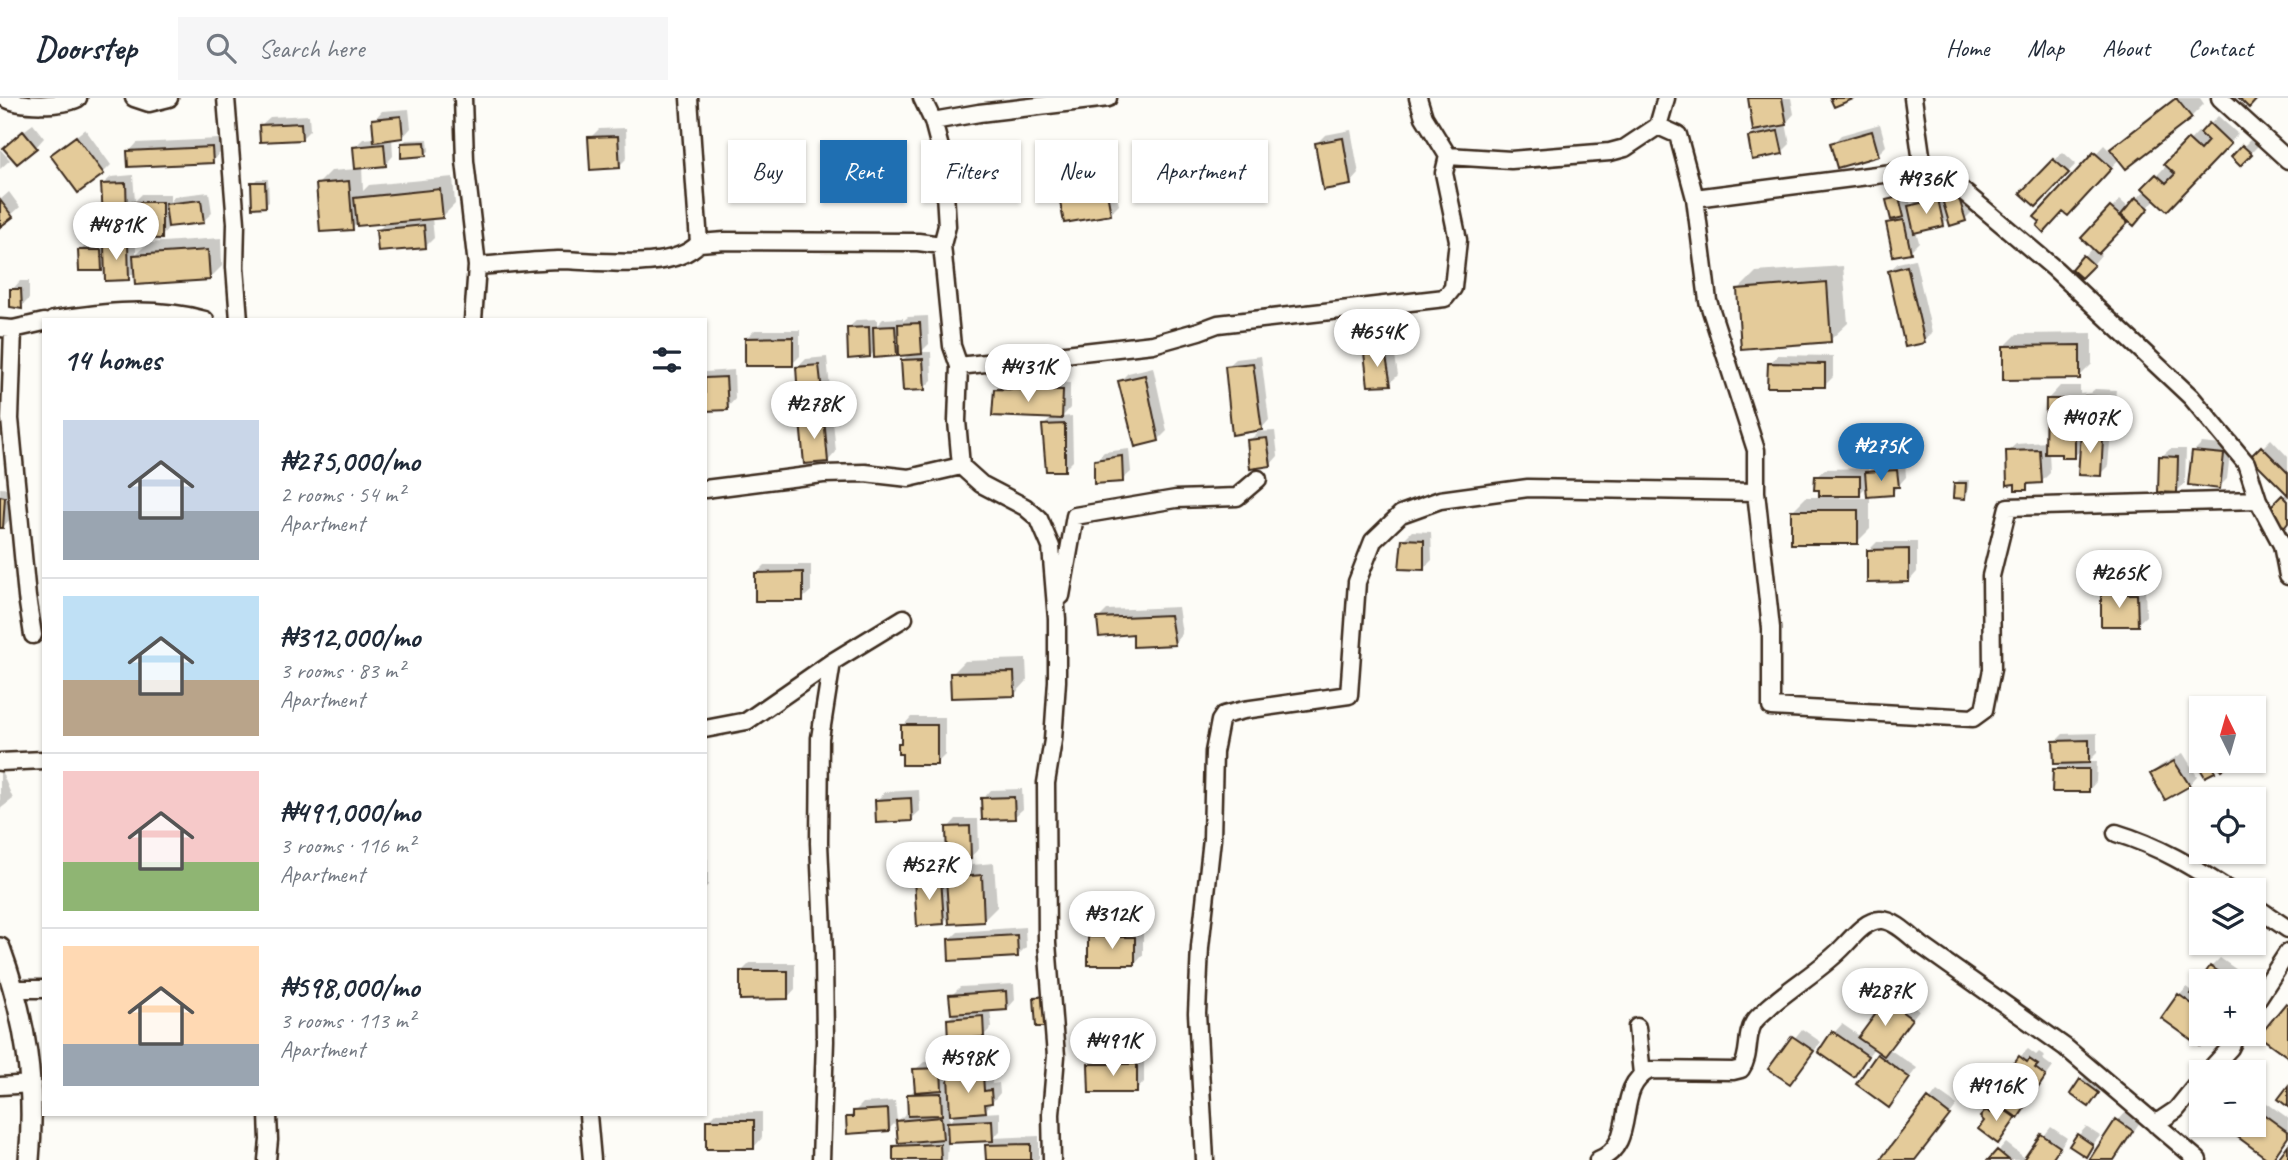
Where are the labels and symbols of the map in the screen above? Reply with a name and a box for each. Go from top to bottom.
pin: ₦936K [1877,156,1975,216]
pin: ₦481K [67,202,165,262]
pin: ₦654K [1328,310,1426,369]
pin: ₦431K [979,344,1077,404]
pin: ₦278K [765,382,863,441]
pin: ₦407K [2041,396,2139,455]
pin: ₦275K [1832,424,1930,483]
pin: ₦265K [2070,550,2168,610]
north arrow [2189,696,2266,774]
pin: ₦527K [880,842,978,902]
pin: ₦312K [1063,892,1161,951]
pin: ₦287K [1836,968,1934,1028]
pin: ₦491K [1064,1018,1162,1078]
pin: ₦598K [919,1035,1017,1095]
pin: ₦916K [1947,1063,2045,1123]

